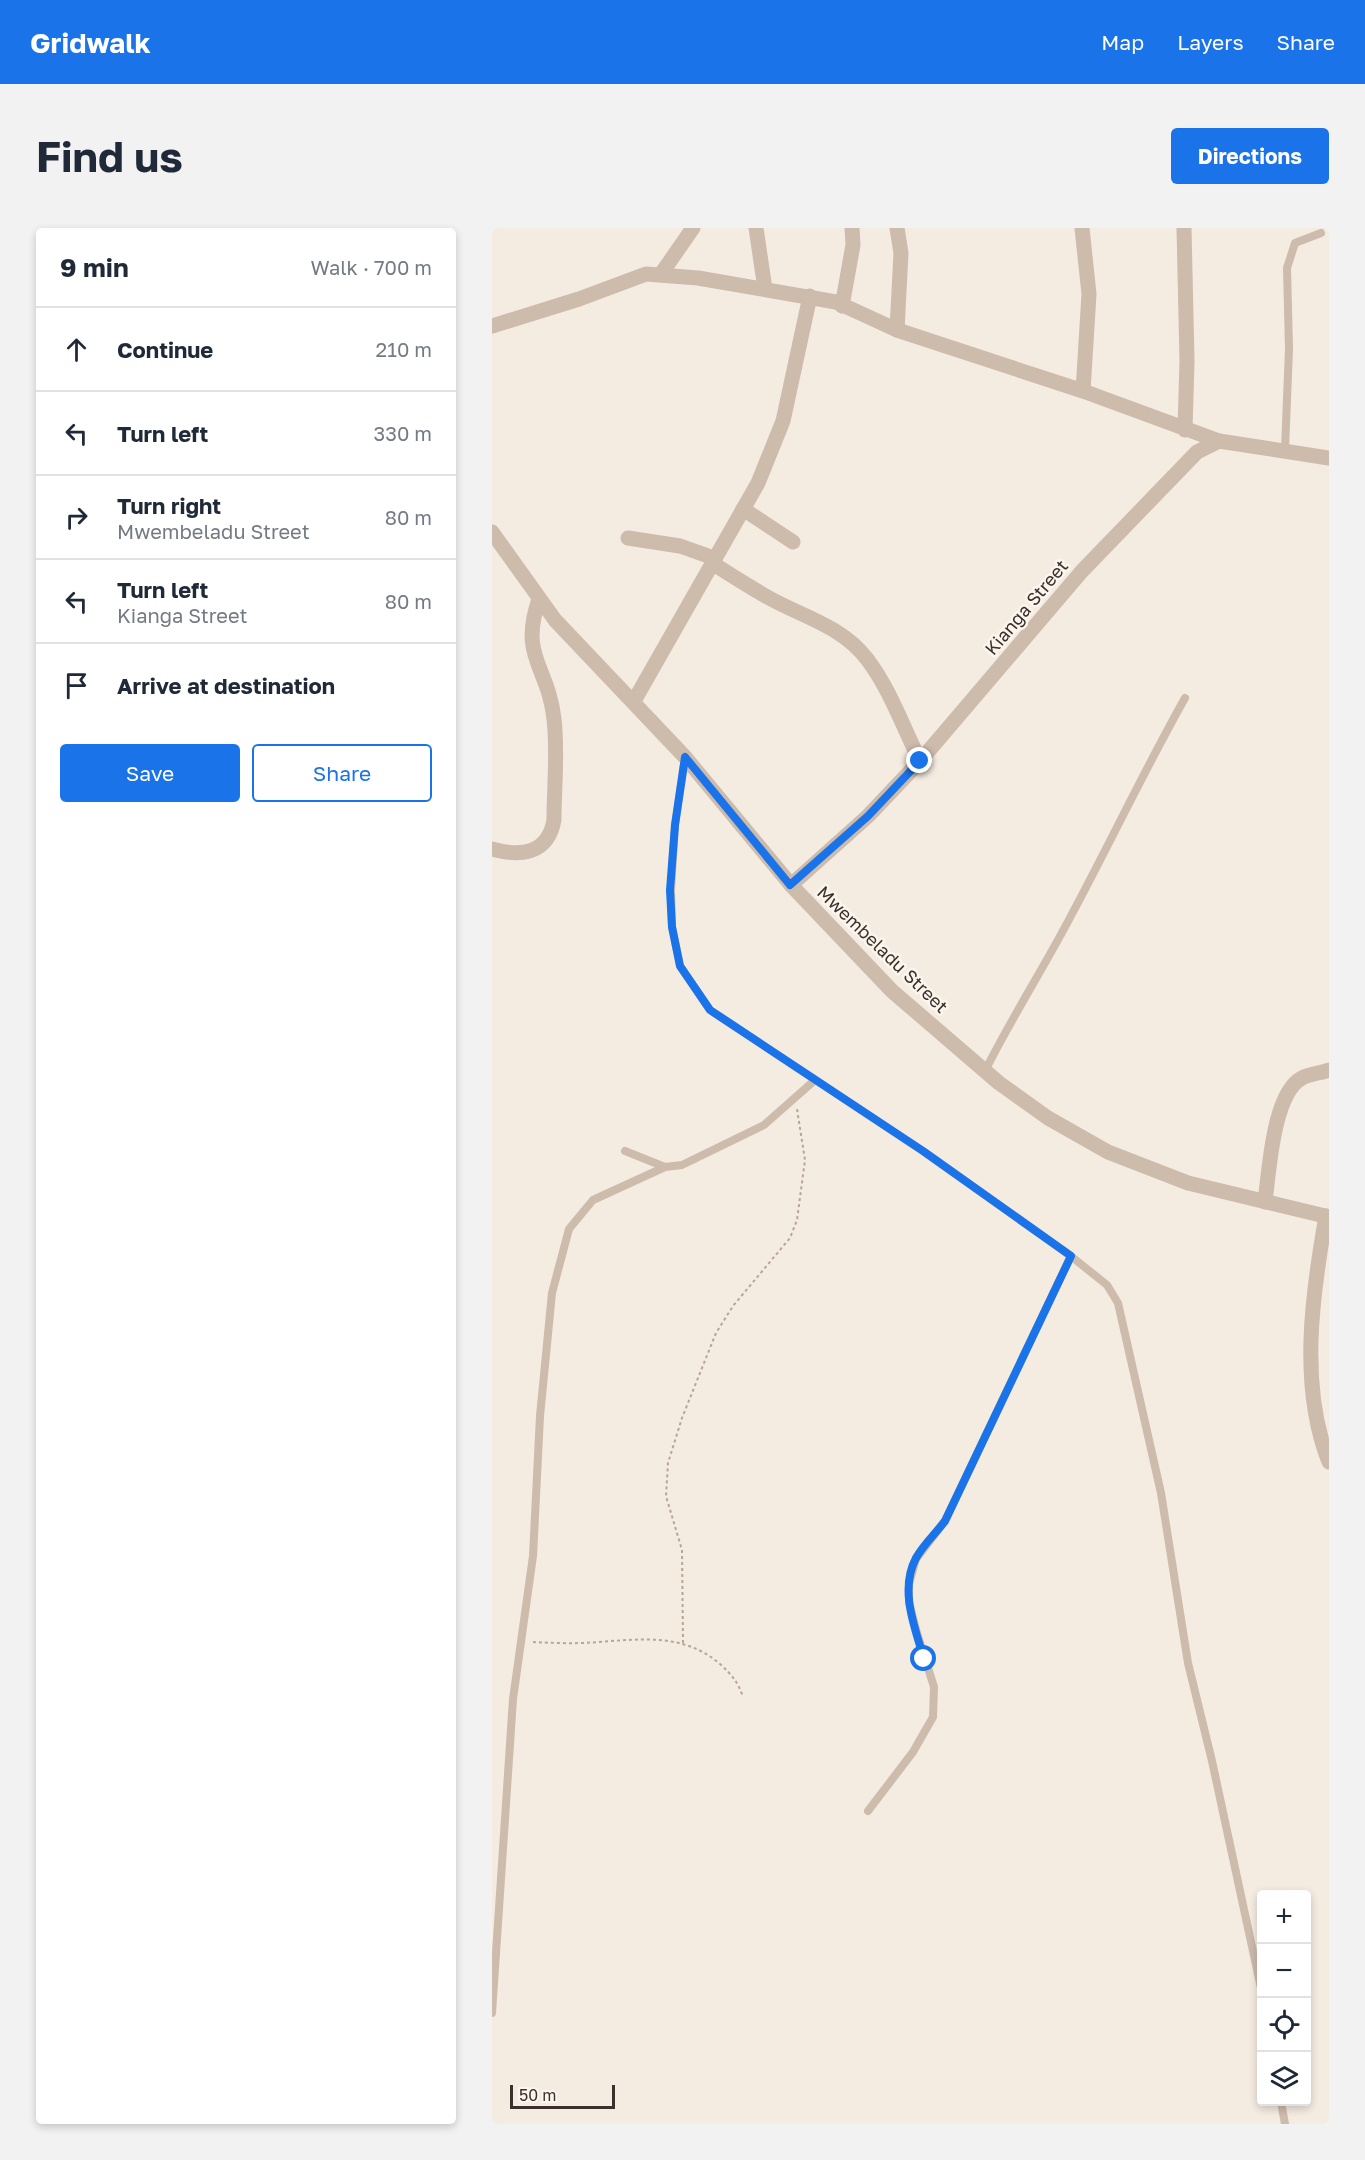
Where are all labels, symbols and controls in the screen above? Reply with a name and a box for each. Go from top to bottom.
text: Gridwalk [30,26,151,59]
text: Map [1101,29,1144,55]
text: Layers [1177,29,1244,55]
text: Share [1277,29,1335,55]
button: Directions [1171,128,1329,184]
text: Find us [36,131,183,181]
text: 9 min [60,252,129,283]
text: Walk · 700 m [311,255,432,279]
icon: ahead [60,333,93,366]
text: Continue [117,336,213,363]
text: 210 m [376,337,432,361]
icon: left [60,417,93,450]
text: Turn left [117,420,208,447]
text: 330 m [374,421,432,445]
text: Turn right [117,492,221,519]
icon: right [60,501,93,534]
text: 80 m [385,505,432,529]
text: Mwembeladu Street [117,519,310,543]
street label: Kianga Street [980,555,1072,659]
text: Turn left [117,576,208,603]
icon: left [60,585,93,618]
text: 80 m [385,589,432,613]
text: Kianga Street [117,603,248,627]
icon: arrive [60,669,93,702]
text: Arrive at destination [117,672,335,699]
button: Save [60,744,240,802]
button: Share [252,744,432,802]
route end [906,747,932,773]
street label: Mwembeladu Street [813,881,953,1017]
route start [910,1645,936,1671]
map controls [1257,1890,1311,2106]
button: + [1257,1890,1311,1944]
button: − [1257,1944,1311,1998]
button: locate [1257,1998,1311,2052]
button: layers [1257,2052,1311,2106]
scale bar [510,2082,615,2110]
text: 50 m [519,2085,556,2105]

